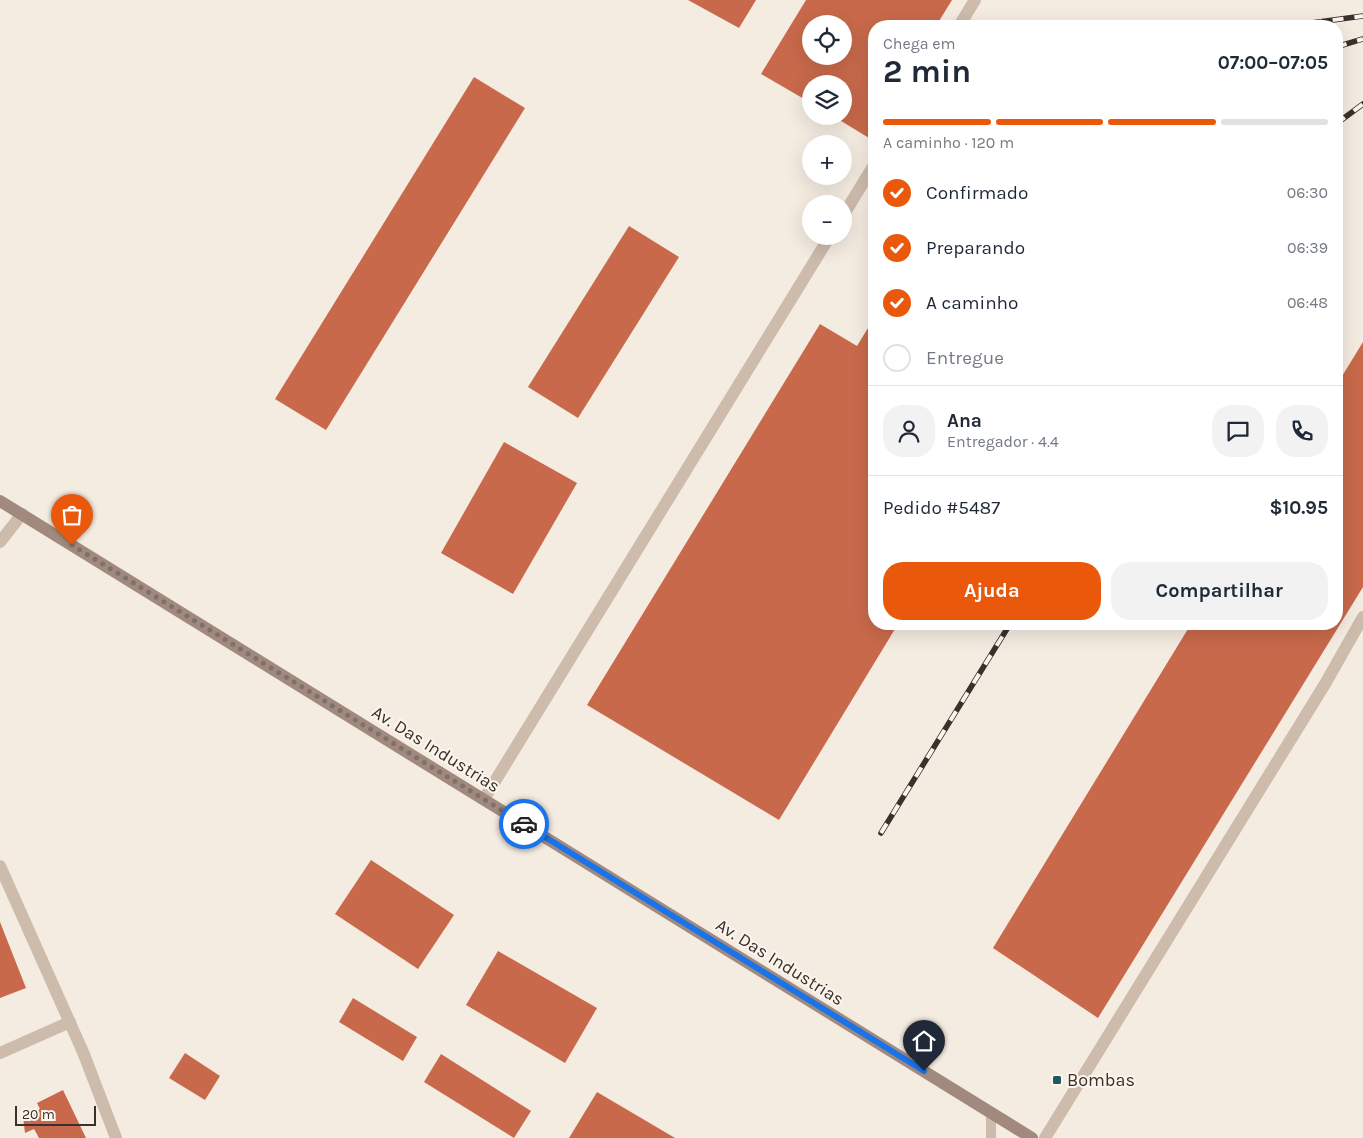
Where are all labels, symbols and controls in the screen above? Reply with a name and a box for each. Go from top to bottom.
map controls [802,15,852,245]
button: locate [802,15,852,65]
text: Chega em [883,34,956,53]
text: 07:00–07:05 [1218,52,1328,74]
text: 2 min [883,53,971,90]
button: layers [802,75,852,125]
text: A caminho · 120 m [883,133,1014,152]
button: + [802,135,852,185]
icon: check [883,179,911,207]
text: Confirmado [926,182,1028,204]
text: 06:30 [1287,183,1328,202]
button: − [802,195,852,245]
icon: check [883,234,911,262]
text: Preparando [926,237,1025,259]
text: 06:39 [1287,238,1328,257]
icon: check [883,289,911,317]
text: A caminho [926,292,1018,314]
text: 06:48 [1287,293,1328,312]
text: Entregue [926,347,1004,369]
button: person [883,405,935,457]
button: chat [1212,405,1264,457]
button: phone [1276,405,1328,457]
text: Ana [947,410,982,432]
text: Entregador · 4.4 [947,432,1059,451]
pin [51,494,93,545]
text: Pedido #5487 [883,497,1000,519]
text: $10.95 [1269,497,1328,519]
icon: bag [58,501,86,529]
button: Ajuda [883,562,1101,620]
button: Compartilhar [1111,562,1328,620]
street label: Av. Das Industrias [368,701,504,797]
courier [499,799,549,849]
icon: car [510,810,538,838]
street label: Av. Das Industrias [712,914,848,1010]
pin [903,1020,945,1071]
icon: home [910,1027,938,1055]
place label: Bombas [1067,1069,1135,1091]
marker: Bombas [1051,1074,1063,1086]
scale bar [15,1103,96,1126]
text: 20 m [22,1106,55,1123]

